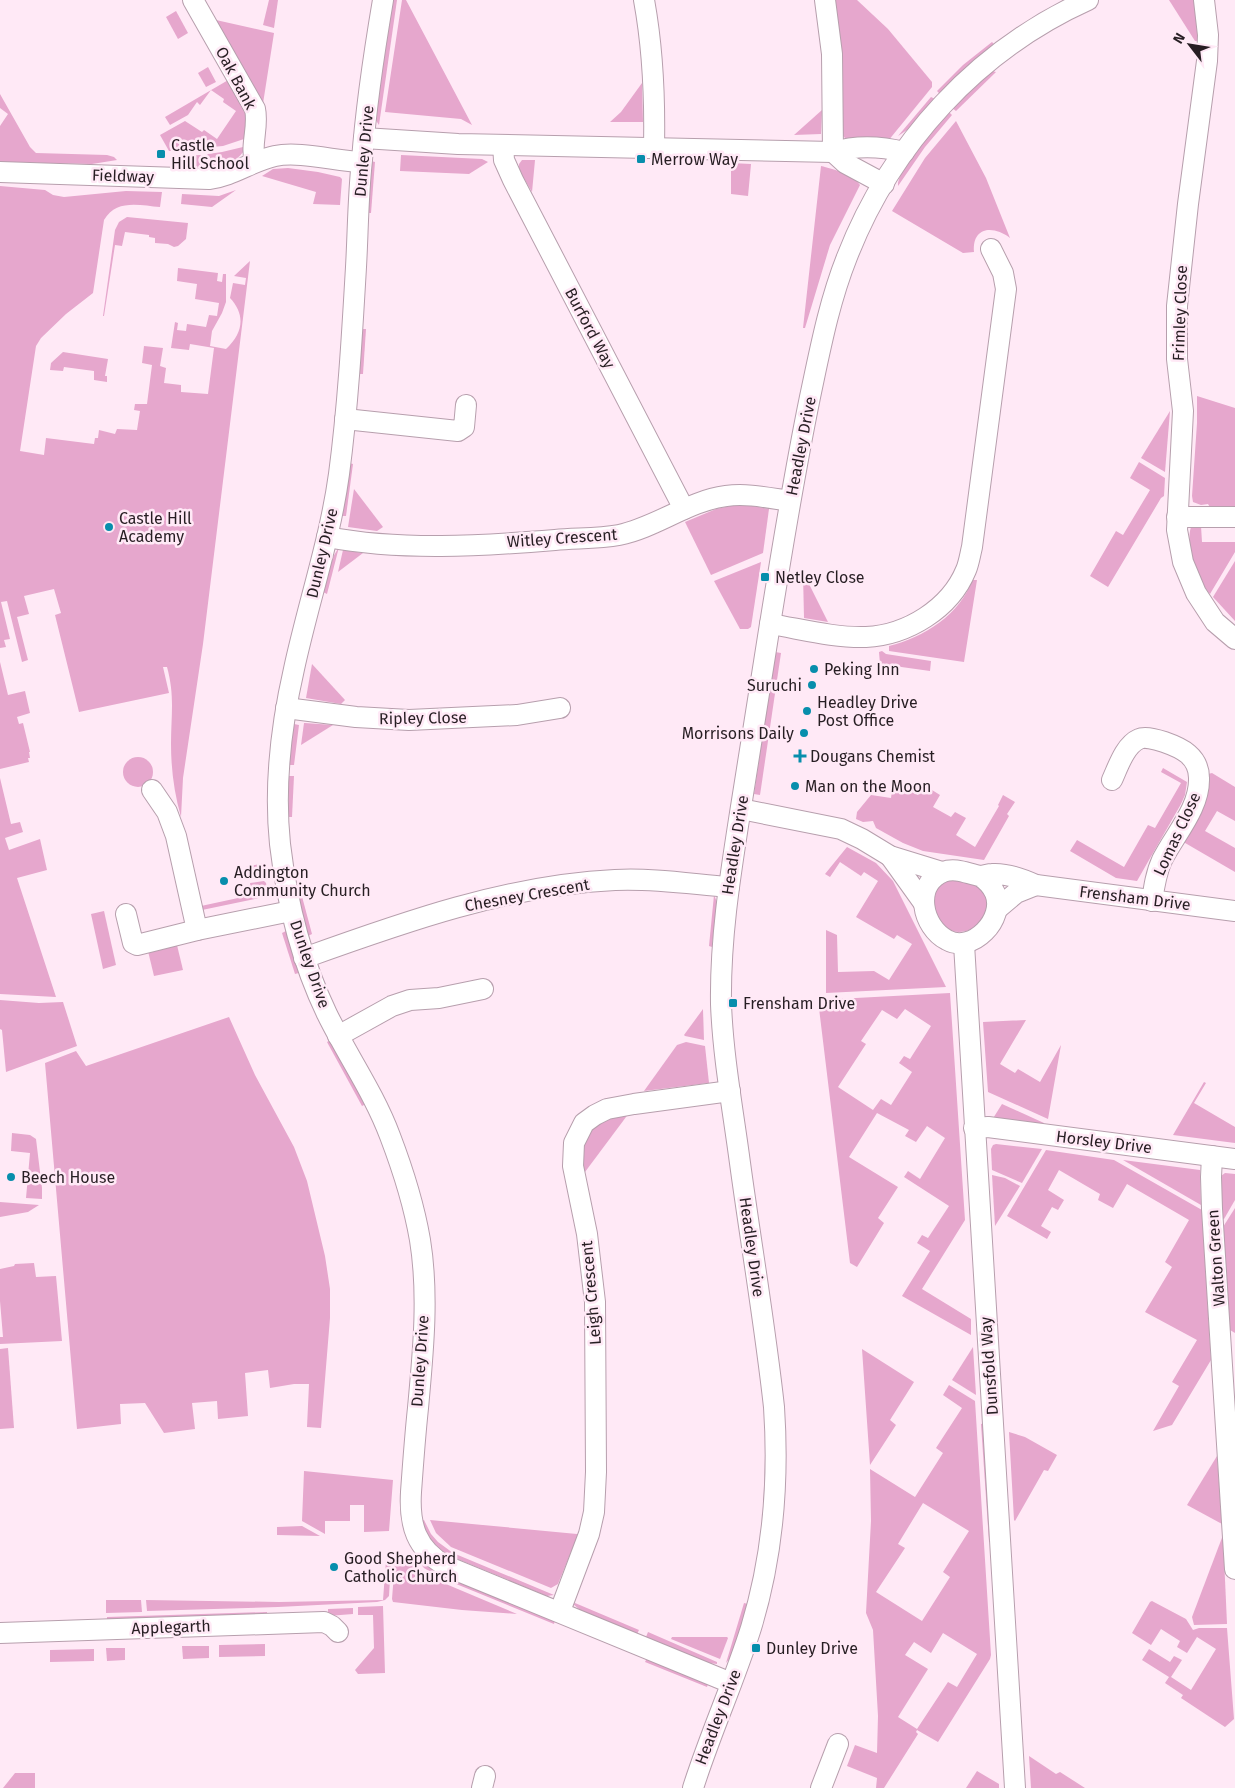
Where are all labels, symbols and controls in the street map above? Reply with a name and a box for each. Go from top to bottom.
north arrow [1165,20,1215,70]
text: N [1170,30,1189,47]
street label: Oak Bank [212,43,261,113]
street label: Dunley Drive [351,104,377,198]
place label: Castle Hill School [171,136,249,173]
marker: Castle Hill School [155,148,167,160]
place label: Merrow Way [651,150,738,169]
marker: Merrow Way [635,153,647,165]
street label: Fieldway [92,165,155,187]
street label: Frimley Close [1169,265,1191,361]
street label: Burford Way [561,285,619,372]
street label: Headley Drive [782,395,820,497]
street label: Dunley Drive [302,506,342,600]
place label: Castle Hill Academy [119,509,192,546]
marker: Castle Hill Academy [103,521,115,533]
street label: Witley Crescent [506,525,618,551]
place label: Netley Close [775,568,865,587]
marker: Netley Close [759,571,771,583]
place label: Peking Inn [824,660,900,679]
marker: Peking Inn [808,663,820,675]
place label: Suruchi [747,676,802,695]
marker: Suruchi [806,679,818,691]
place label: Headley Drive Post Office [817,693,918,730]
marker: Headley Drive Post Office [801,705,813,717]
street label: Ripley Close [379,708,467,728]
place label: Morrisons Daily [682,724,794,743]
marker: Morrisons Daily [798,727,810,739]
place label: Dougans Chemist [810,747,935,766]
marker: Dougans Chemist [794,750,806,762]
place label: Man on the Moon [805,777,931,796]
marker: Man on the Moon [789,780,801,792]
street label: Lomas Close [1149,789,1205,879]
street label: Headley Drive [718,794,752,896]
place label: Addington Community Church [234,863,371,900]
marker: Addington Community Church [218,875,230,887]
street label: Chesney Crescent [463,875,591,915]
street label: Frensham Drive [1078,882,1192,914]
street label: Dunley Drive [286,917,334,1011]
place label: Frensham Drive [743,994,855,1013]
marker: Frensham Drive [727,997,739,1009]
street label: Horsley Drive [1055,1127,1153,1157]
place label: Beech House [21,1168,115,1187]
marker: Beech House [5,1171,17,1183]
street label: Headley Drive [736,1196,768,1298]
street label: Walton Green [1203,1209,1229,1307]
street label: Leigh Crescent [577,1240,605,1346]
street label: Dunley Drive [407,1315,433,1407]
street label: Dunsfold Way [976,1316,1002,1416]
place label: Good Shepherd Catholic Church [344,1549,457,1586]
marker: Good Shepherd Catholic Church [328,1561,340,1573]
street label: Applegarth [131,1616,211,1638]
place label: Dunley Drive [766,1639,858,1658]
marker: Dunley Drive [750,1642,762,1654]
street label: Headley Drive [691,1667,745,1767]

